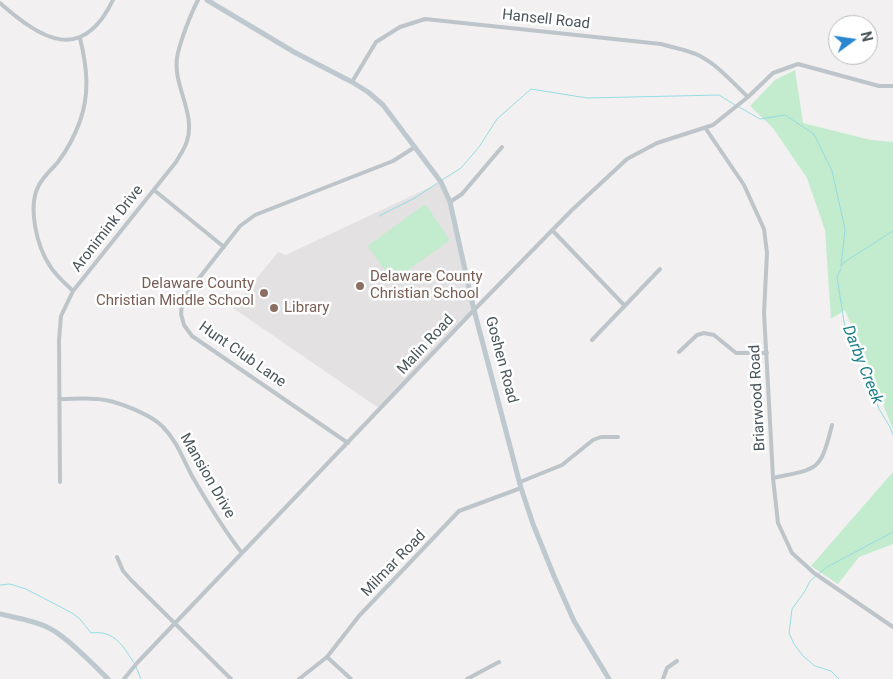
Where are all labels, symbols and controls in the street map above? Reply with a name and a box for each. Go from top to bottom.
street label: Hansell Road [501,6,591,34]
north arrow [828,15,878,65]
text: N [858,30,876,43]
street label: Aronimink Drive [68,182,148,276]
place label: Delaware County Christian School [370,268,483,303]
place label: Delaware County Christian Middle School [96,275,254,310]
marker: Delaware County Christian School [354,280,366,292]
marker: Delaware County Christian Middle School [258,287,270,299]
place label: Library [284,299,329,317]
marker: Library [268,302,280,314]
street label: Malin Road [394,311,458,379]
street label: Goshen Road [481,315,521,405]
street label: Hunt Club Lane [195,318,289,392]
water label: Darby Creek [837,323,887,407]
street label: Briarwood Road [746,344,770,452]
street label: Mansion Drive [175,430,239,522]
street label: Milmar Road [358,527,430,601]

